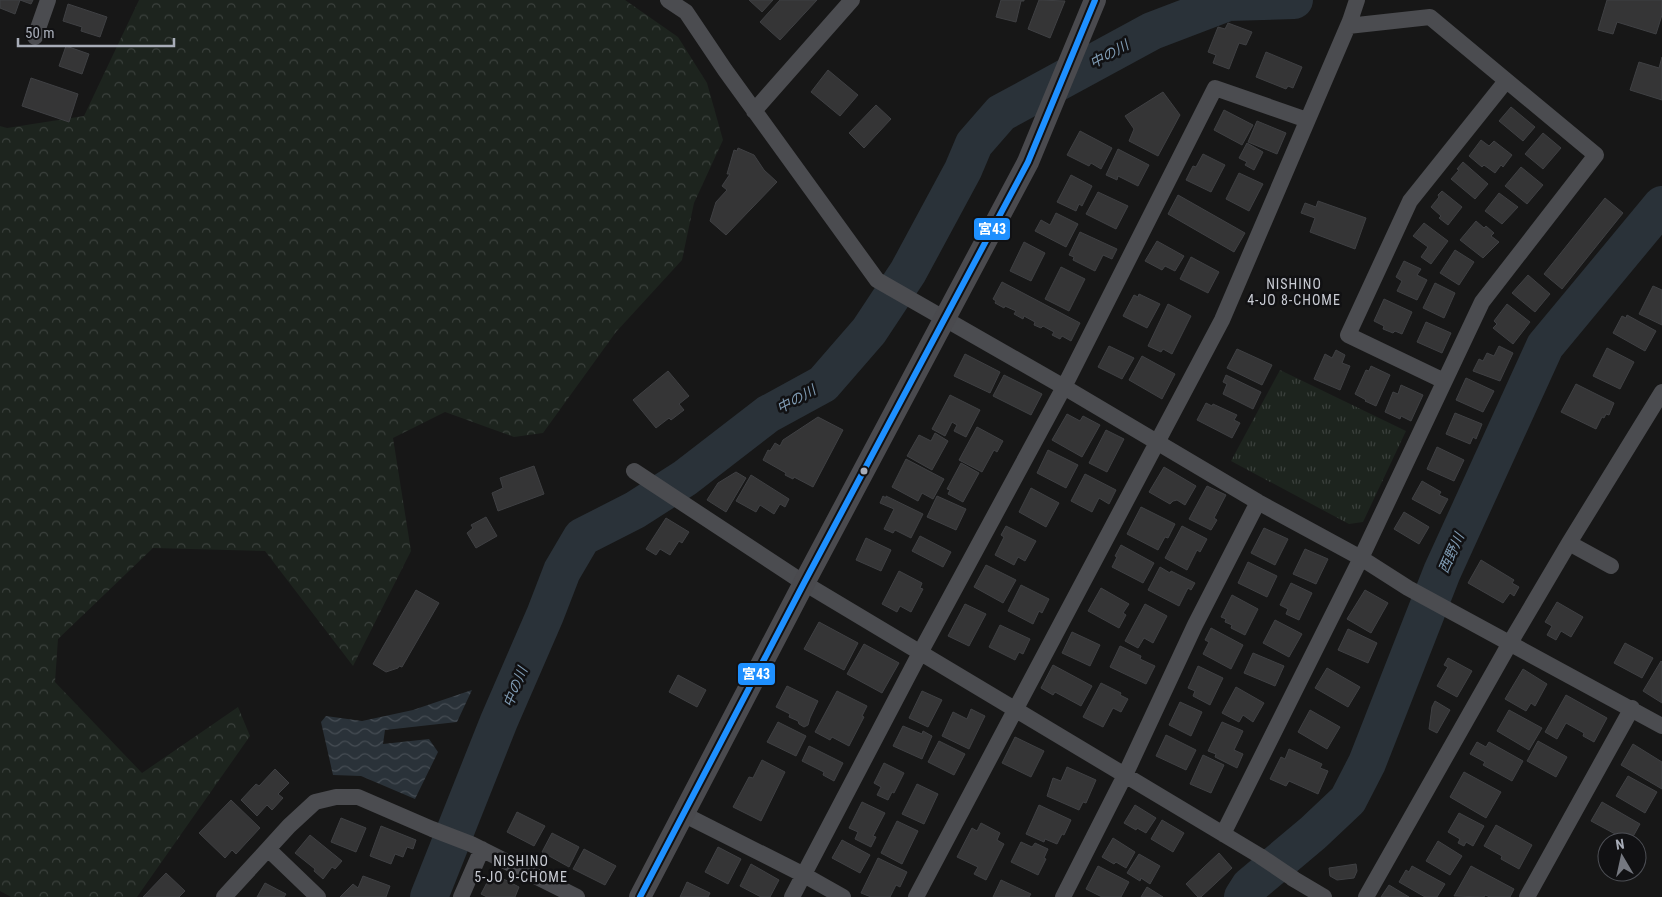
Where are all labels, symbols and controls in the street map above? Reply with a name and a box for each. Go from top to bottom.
scale bar [18,15,174,47]
text: 50 m [25,24,55,42]
water label: 中の川 [1087,36,1133,71]
line badge: 宮43 [973,217,1011,241]
text: 宮43 [978,221,1006,237]
district label: NISHINO 4-JO 8-CHOME [1247,276,1341,308]
water label: 中の川 [774,381,820,416]
unlabelled marker [859,466,869,476]
water label: 西野川 [1435,529,1468,575]
line badge: 宮43 [737,662,776,686]
water label: 中の川 [500,663,531,709]
text: 宮43 [742,666,770,682]
north arrow [1597,832,1647,882]
text: N [1614,836,1625,853]
district label: NISHINO 5-JO 9-CHOME [474,853,568,885]

